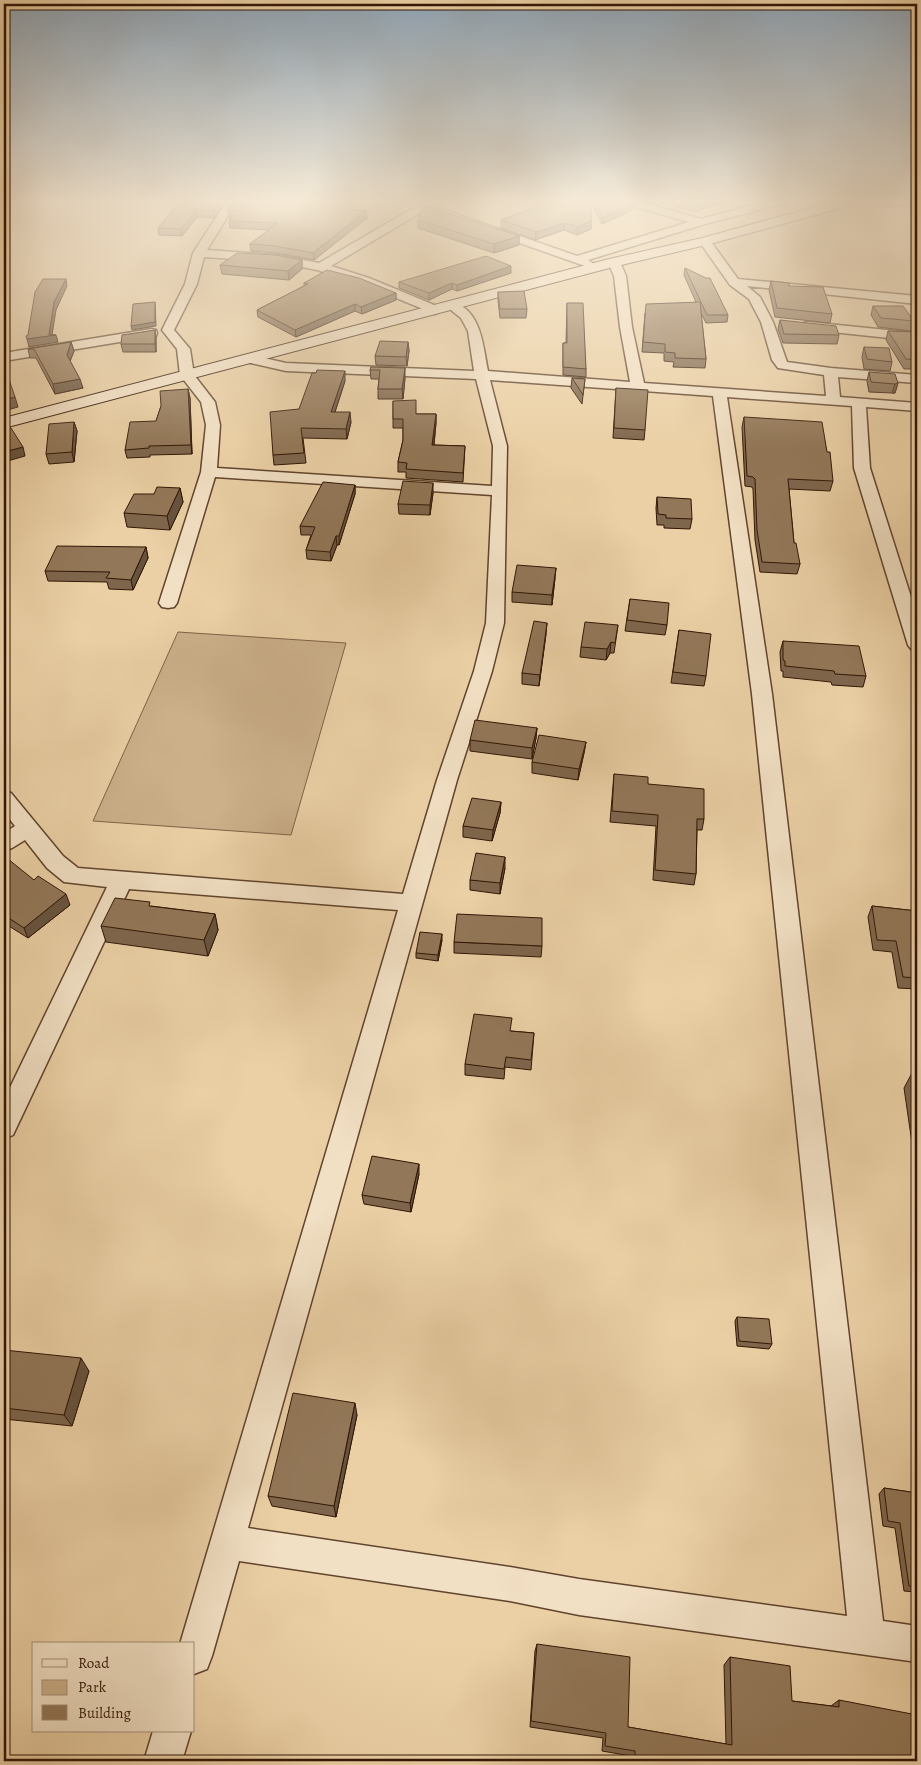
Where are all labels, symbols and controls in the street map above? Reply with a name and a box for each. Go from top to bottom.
legend [32,1642,195,1732]
text: Road [78,1653,110,1673]
text: Park [78,1677,107,1697]
text: Building [78,1703,131,1723]

